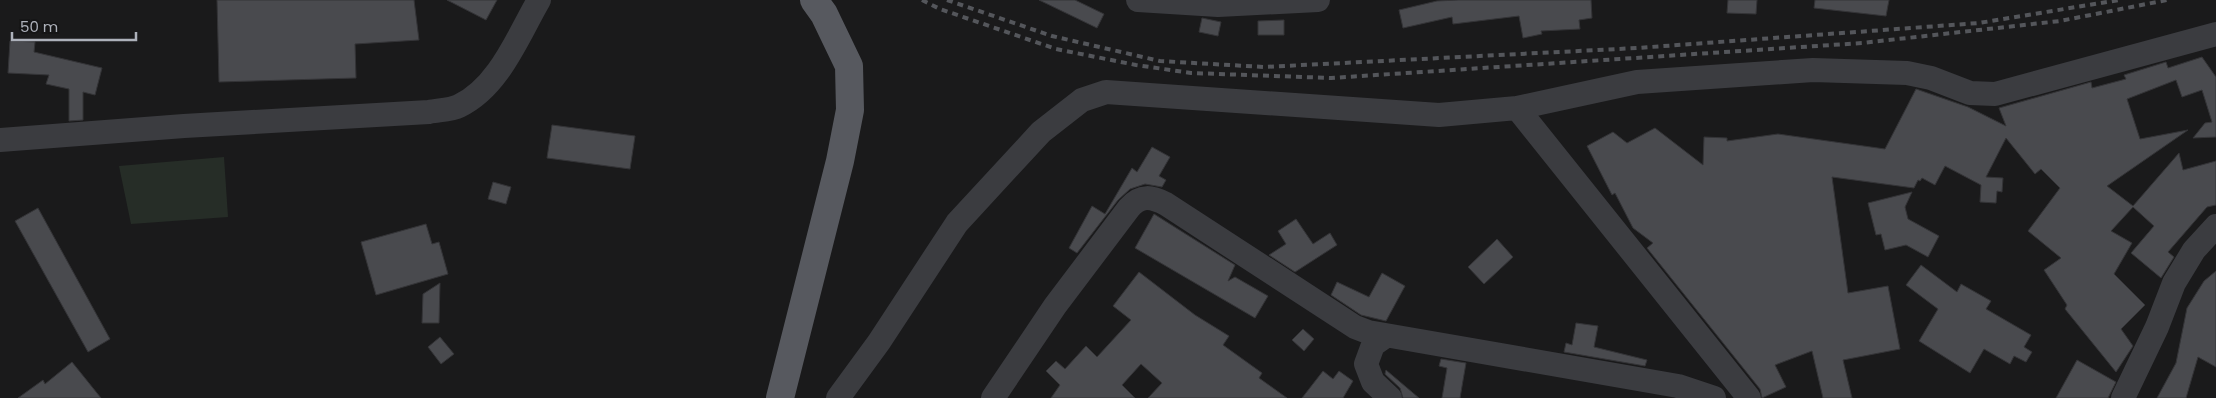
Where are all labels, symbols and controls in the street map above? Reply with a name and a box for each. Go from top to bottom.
scale bar [12,10,136,42]
text: 50 m [20,16,58,37]

